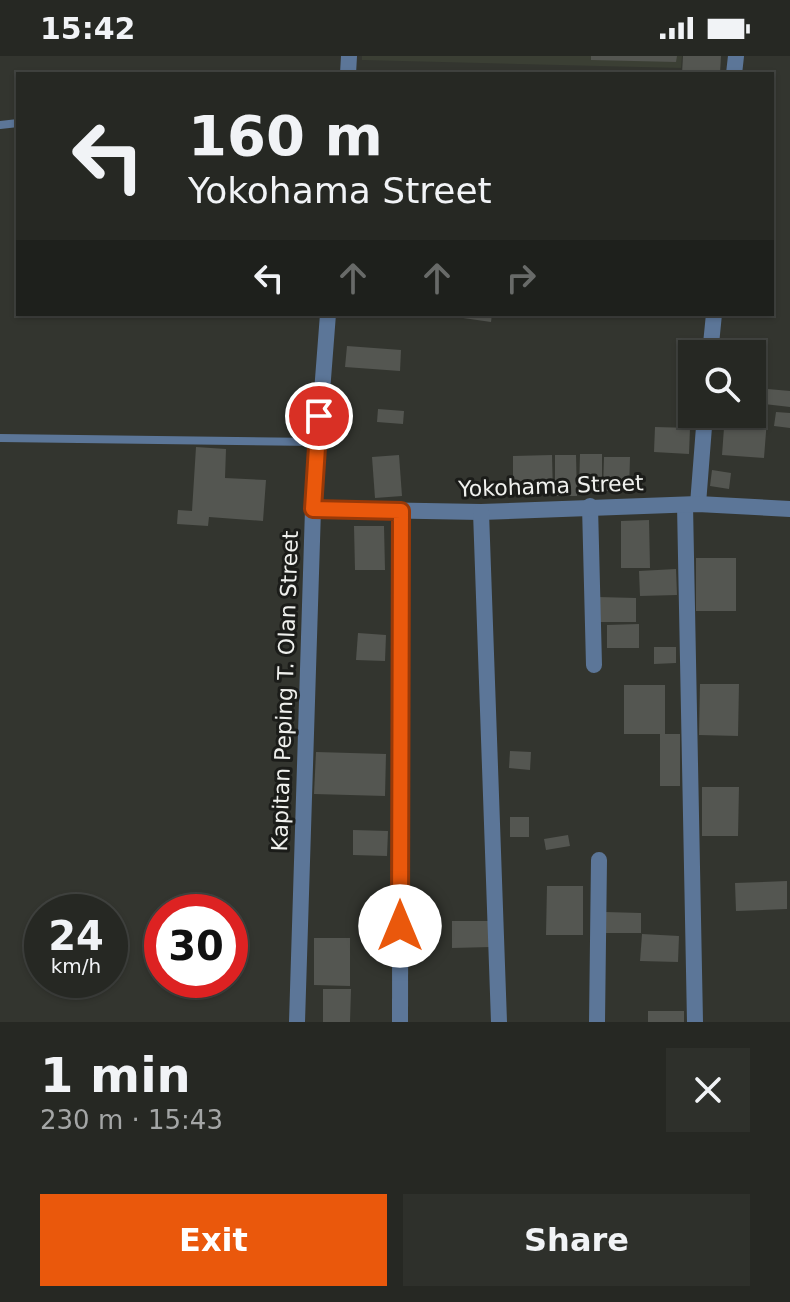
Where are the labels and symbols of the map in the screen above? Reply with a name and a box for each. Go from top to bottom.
pin [285,382,353,450]
street label: Yokohama Street [457,470,645,502]
street label: Kapitan Peping T. Olan Street [267,530,303,852]
position arrow [358,884,442,968]
speed limit sign: 30 [144,894,248,998]

